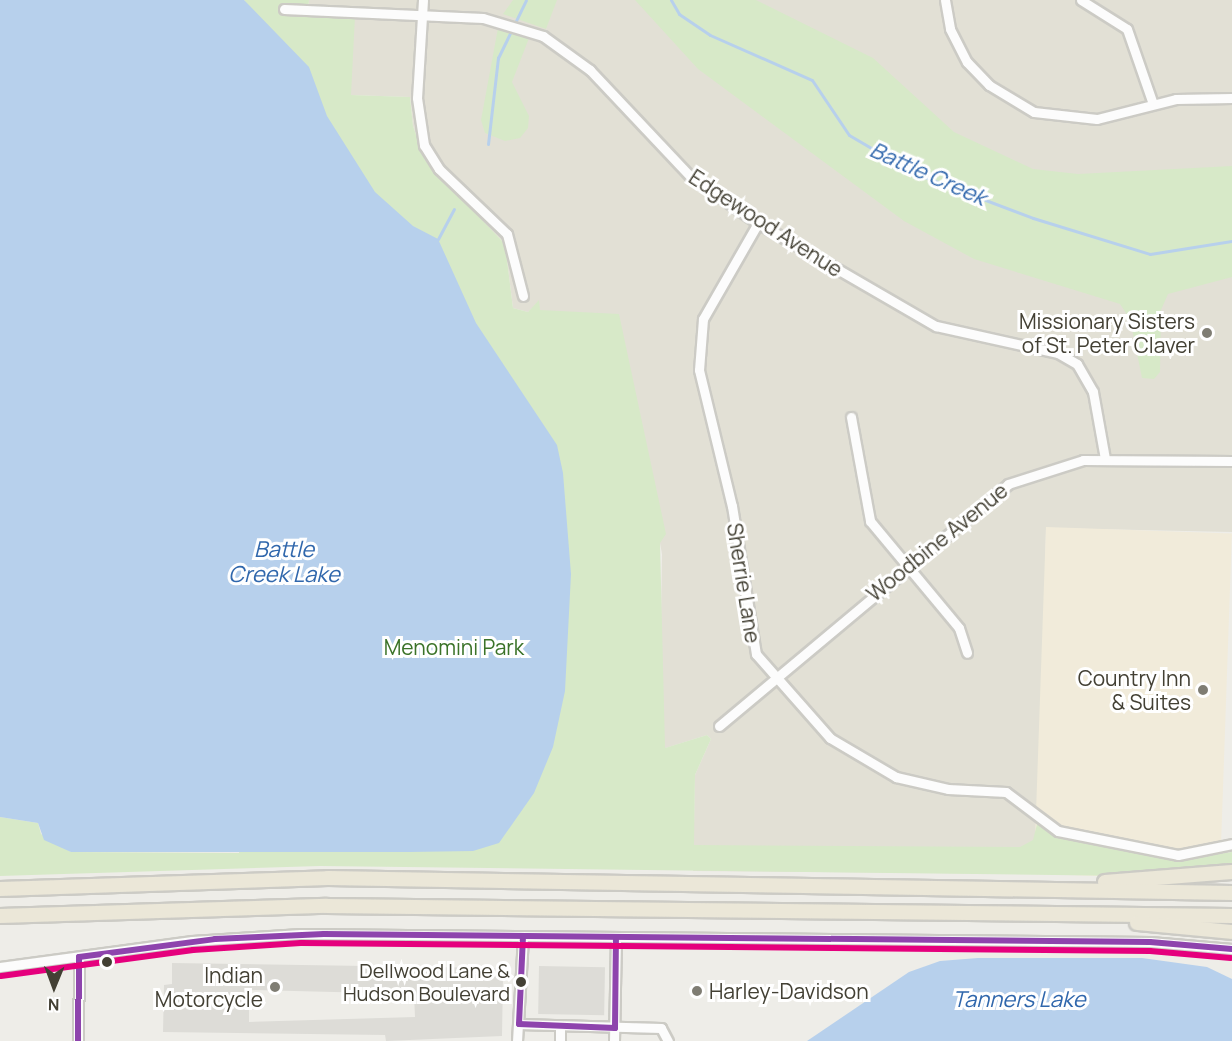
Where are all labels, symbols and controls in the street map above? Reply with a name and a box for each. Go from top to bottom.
water label: Battle Creek [866,137,990,211]
street label: Edgewood Avenue [685,164,847,282]
place label: Missionary Sisters of St. Peter Claver [1019,308,1195,358]
marker: Missionary Sisters of St. Peter Claver [1200,326,1214,340]
street label: Woodbine Avenue [862,478,1012,606]
street label: Sherrie Lane [722,521,766,645]
water label: Battle Creek Lake [228,536,340,588]
park label: Menomini Park [384,634,524,660]
place label: Country Inn & Suites [1078,665,1191,715]
marker: Country Inn & Suites [1196,683,1210,697]
unlabelled marker [101,956,113,968]
north arrow [24,957,84,1017]
place label: Dellwood Lane & Hudson Boulevard [343,958,510,1005]
place label: Indian Motorcycle [155,962,263,1012]
marker: Dellwood Lane & Hudson Boulevard [515,976,527,988]
place label: Harley-Davidson [709,978,869,1004]
marker: Indian Motorcycle [268,980,282,994]
marker: Harley-Davidson [690,984,704,998]
water label: Tanners Lake [952,987,1086,1013]
text: N [48,994,60,1016]

